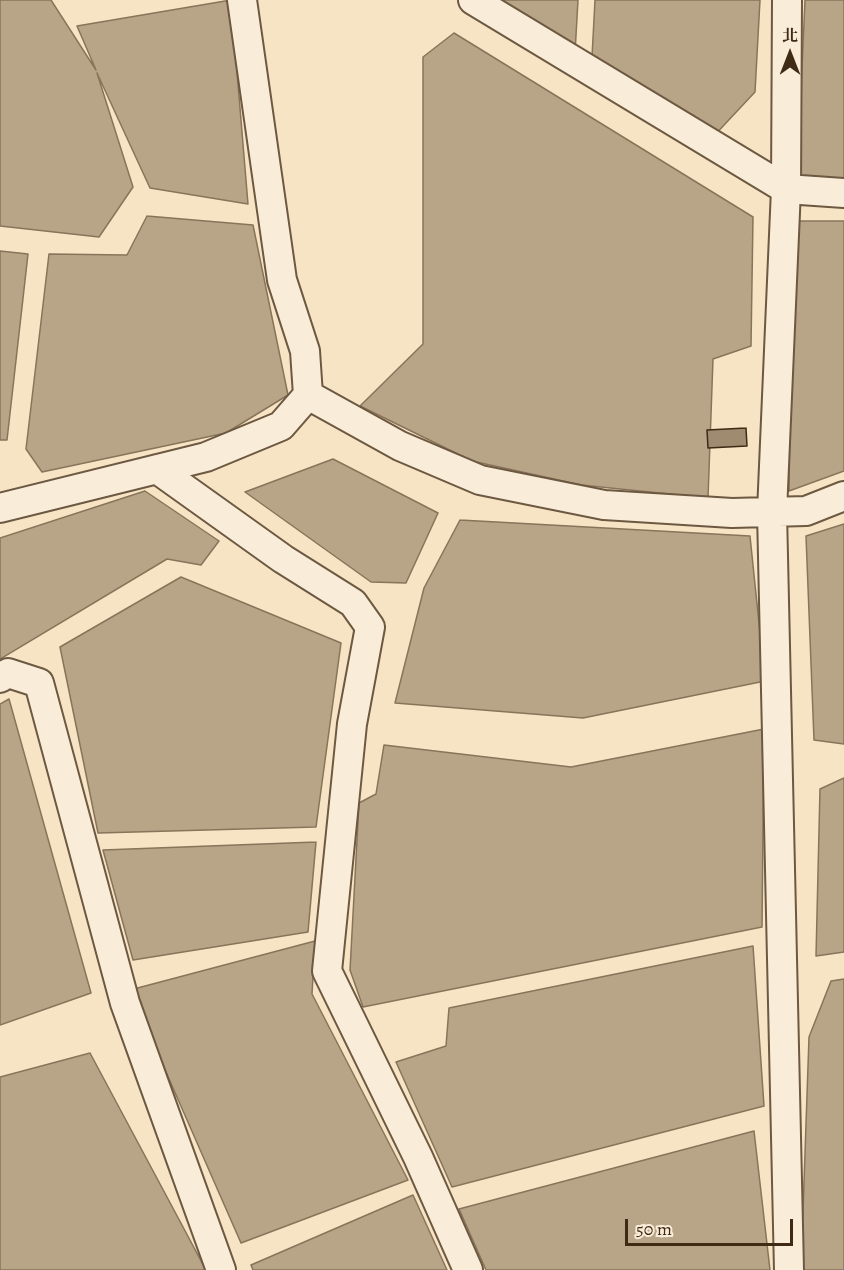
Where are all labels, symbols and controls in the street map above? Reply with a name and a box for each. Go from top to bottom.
north arrow [760,24,820,84]
text: 北 [782,25,798,47]
scale bar [628,1207,796,1245]
text: 50 m [636,1217,672,1241]

